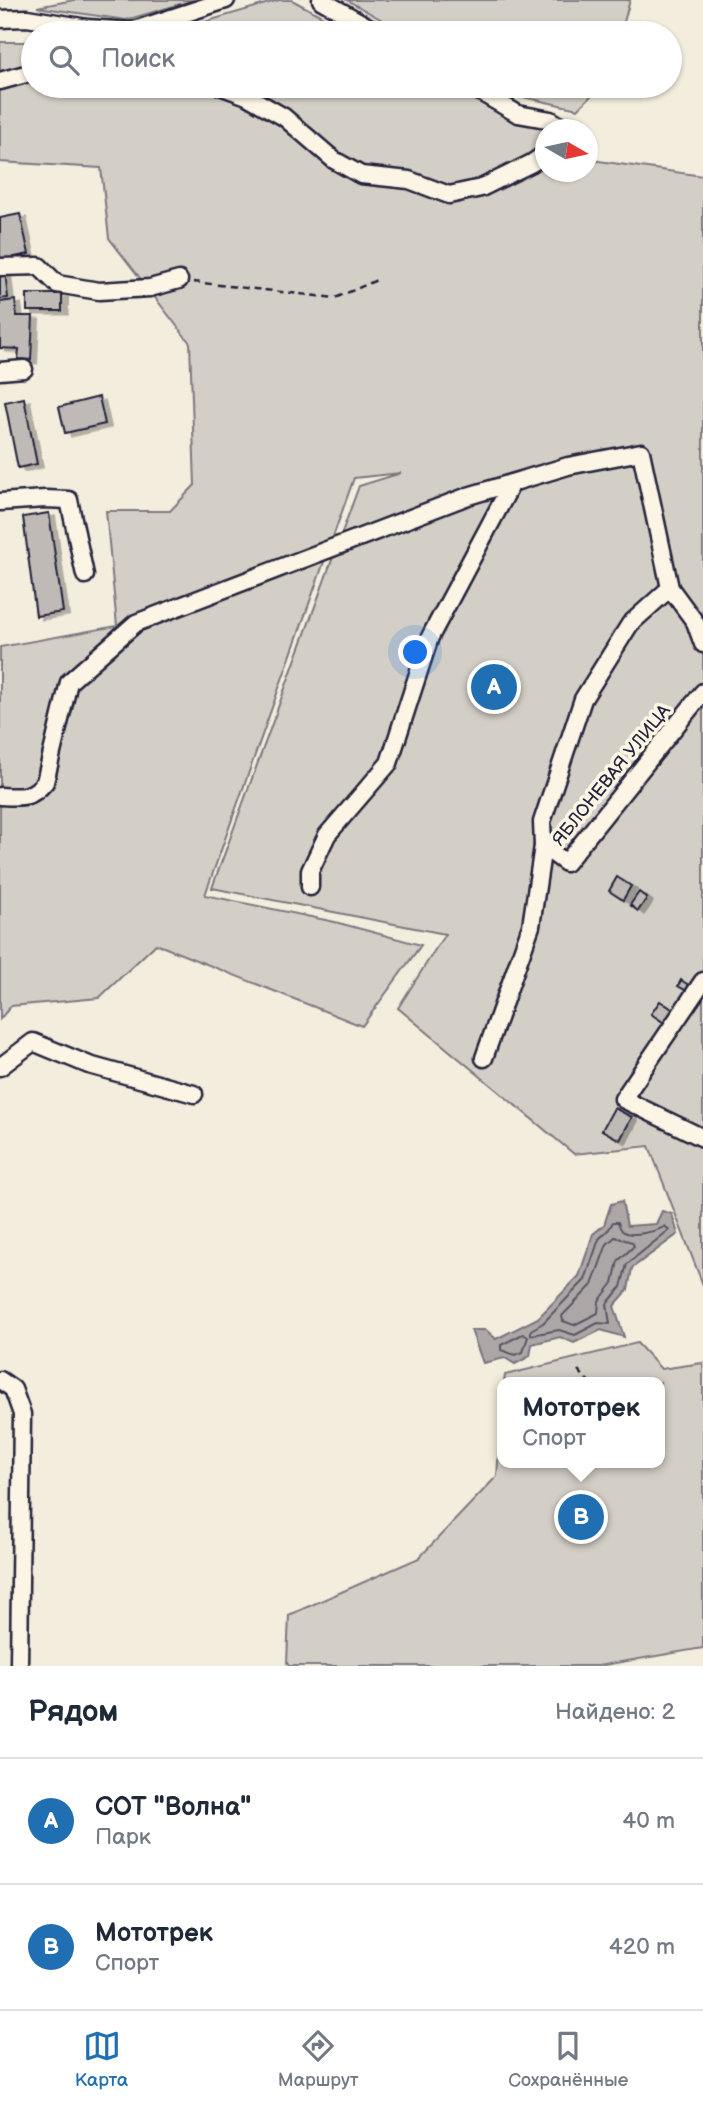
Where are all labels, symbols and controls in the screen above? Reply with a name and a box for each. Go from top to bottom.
search box [21,21,682,98]
icon: search [45,41,83,79]
text: Поиск [101,44,175,75]
north arrow [535,119,598,182]
your location [398,635,432,669]
pin: A [471,661,517,713]
street label: ЯБЛОНЕВАЯ УЛИЦА [548,700,675,850]
popup [497,1377,665,1468]
text: Мототрек [522,1393,640,1424]
text: Спорт [522,1424,586,1452]
pin: B [558,1491,604,1543]
text: Рядом [28,1694,118,1730]
text: Найдено: 2 [555,1698,675,1726]
text: СОТ "Волна" [95,1792,251,1823]
text: A [44,1807,58,1835]
text: 40 m [622,1807,675,1835]
text: Парк [95,1823,151,1851]
text: Мототрек [95,1918,213,1949]
text: B [43,1933,59,1961]
text: 420 m [609,1933,675,1961]
text: Спорт [95,1949,159,1977]
tab: Карта [75,2027,128,2092]
tab: Маршрут [278,2027,359,2092]
tab: Сохранённые [508,2027,628,2092]

